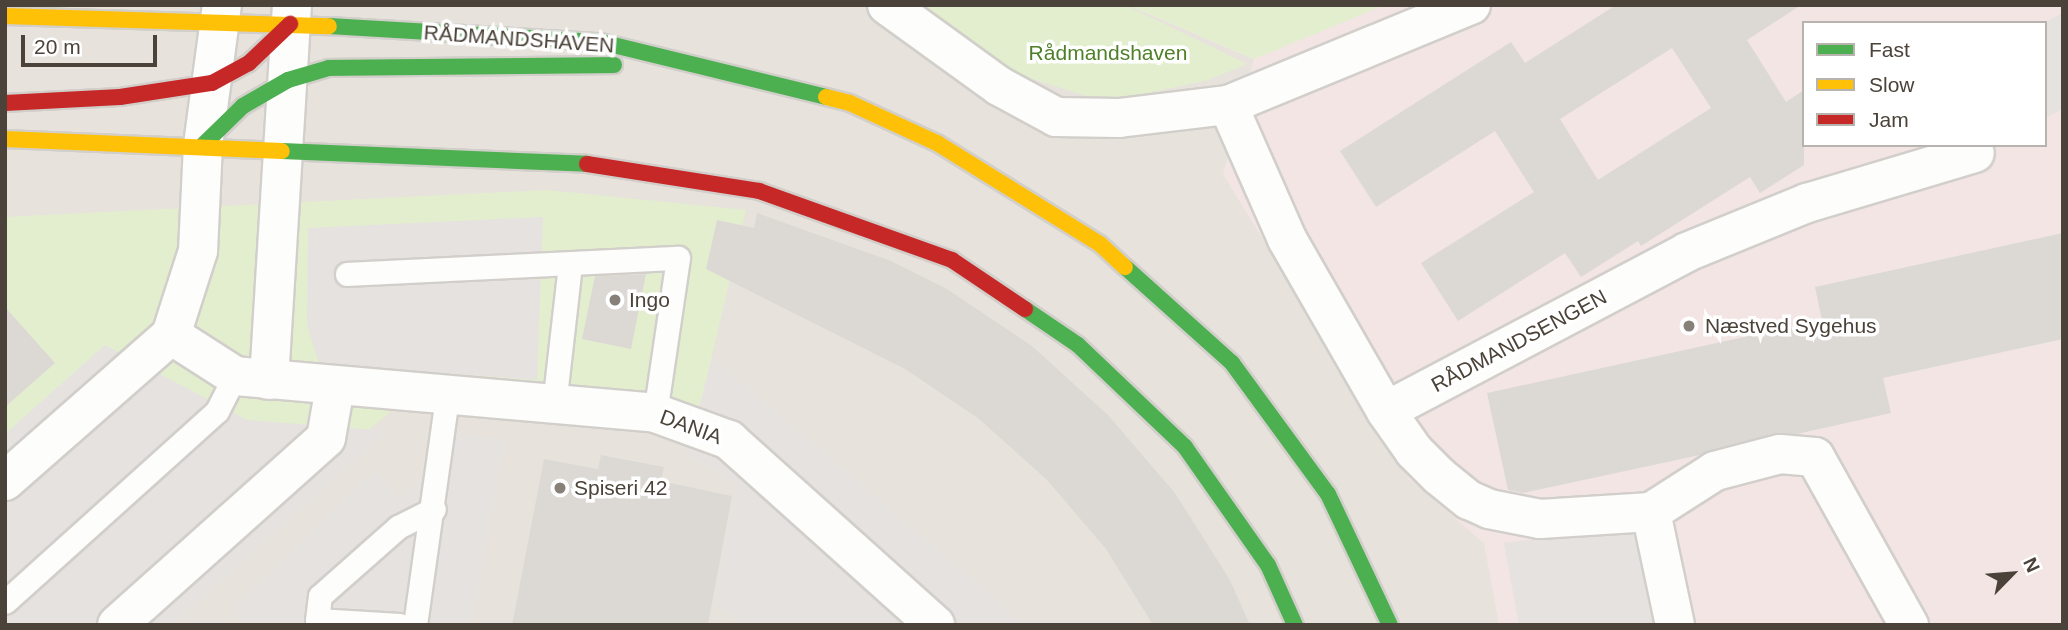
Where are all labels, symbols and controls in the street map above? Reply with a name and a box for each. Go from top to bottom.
street label: RÅDMANDSHAVEN [423,20,615,58]
scale bar [24,21,161,65]
legend [1802,21,2047,147]
text: 20 m [34,35,81,58]
text: Fast [1869,38,1910,61]
park label: Rådmandshaven [1029,40,1187,66]
text: Slow [1869,73,1915,96]
text: Jam [1869,108,1909,131]
street label: RÅDMANDSENGEN [1427,284,1611,398]
place label: Ingo [629,287,670,313]
marker: Ingo [607,292,623,308]
place label: Næstved Sygehus [1705,313,1877,339]
marker: Næstved Sygehus [1679,316,1699,336]
street label: DANIA [657,404,725,450]
place label: Spiseri 42 [574,475,667,501]
marker: Spiseri 42 [552,480,568,496]
north arrow [1977,539,2047,609]
text: N [2019,554,2044,576]

